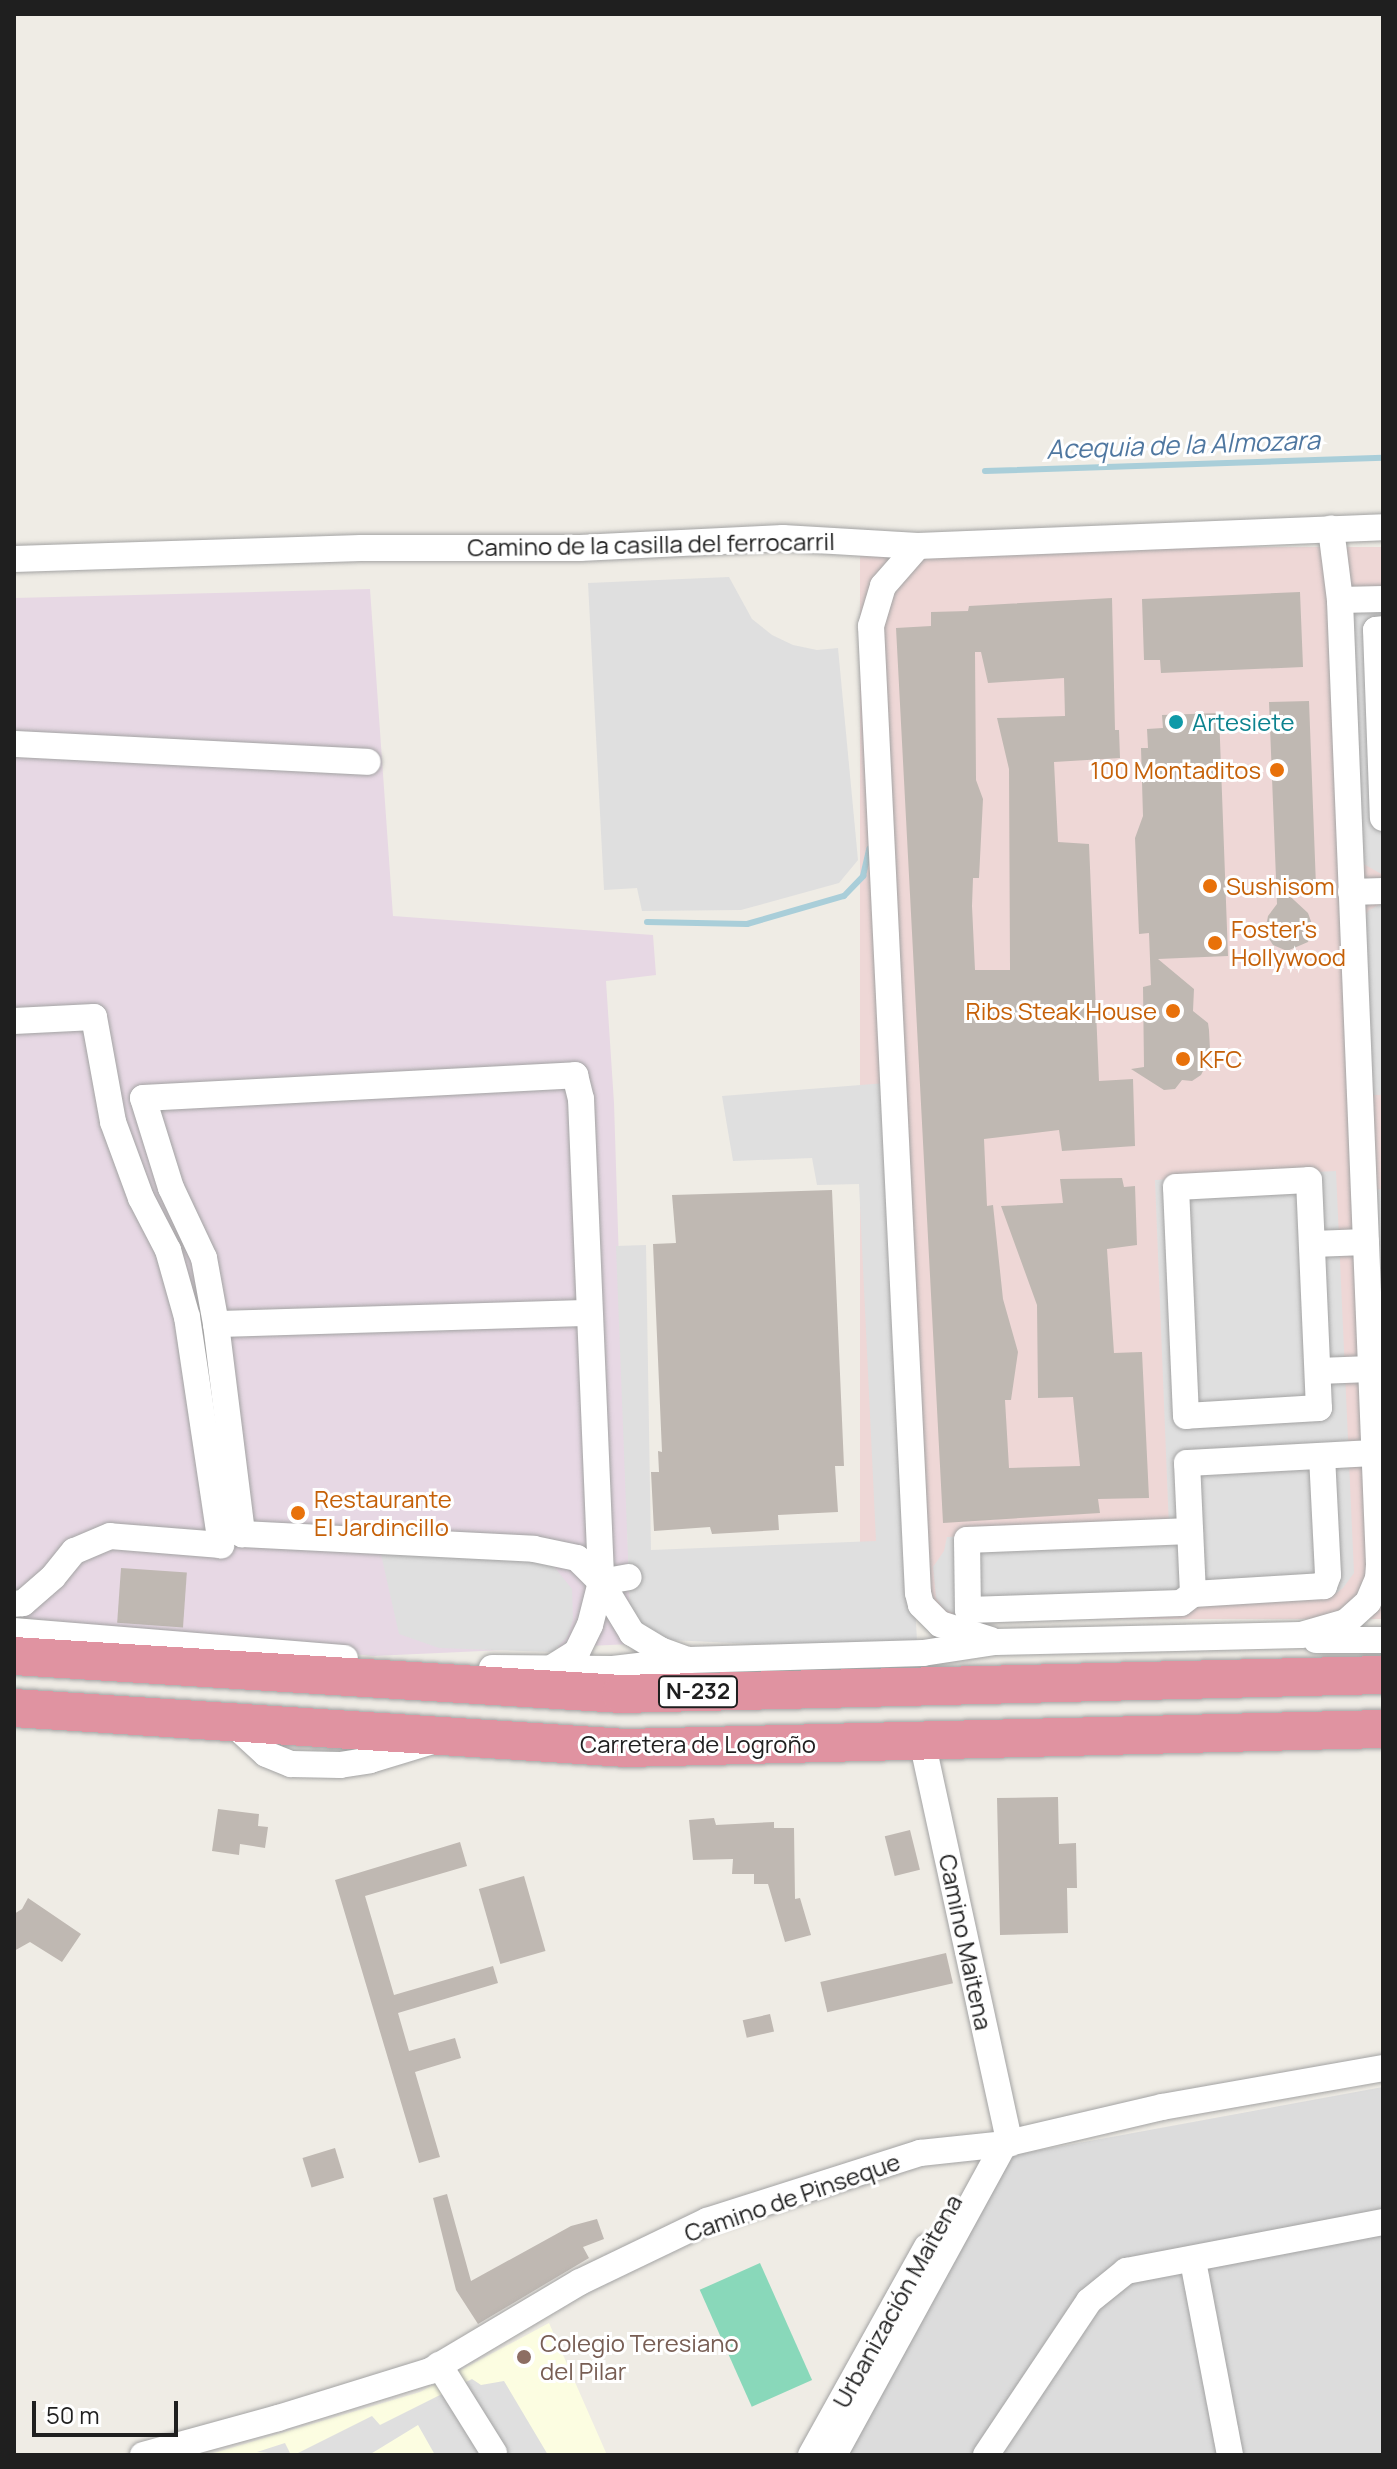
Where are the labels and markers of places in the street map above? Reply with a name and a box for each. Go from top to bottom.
place label: Artesiete [1192,708,1294,736]
marker: Artesiete [1167,713,1185,731]
place label: 100 Montaditos [1090,756,1261,784]
marker: 100 Montaditos [1268,761,1286,779]
place label: Sushisom [1226,872,1335,900]
marker: Sushisom [1201,877,1219,895]
place label: Foster's Hollywood [1231,915,1346,971]
marker: Foster's Hollywood [1206,934,1224,952]
place label: Ribs Steak House [966,997,1157,1025]
marker: Ribs Steak House [1164,1002,1182,1020]
place label: KFC [1199,1045,1242,1073]
marker: KFC [1174,1050,1192,1068]
place label: Restaurante El Jardincillo [314,1485,452,1541]
marker: Restaurante El Jardincillo [289,1504,307,1522]
place label: Colegio Teresiano del Pilar [540,2329,739,2385]
marker: Colegio Teresiano del Pilar [515,2348,533,2366]

